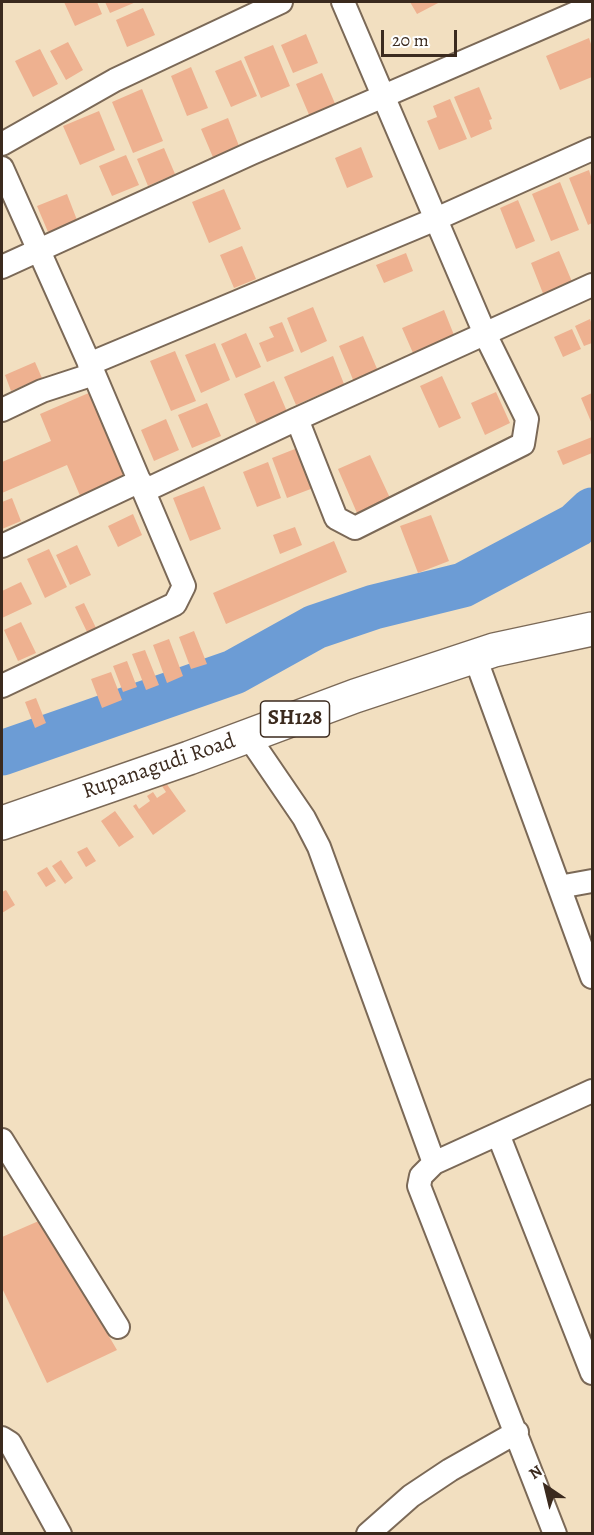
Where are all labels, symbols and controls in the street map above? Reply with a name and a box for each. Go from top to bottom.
scale bar [384,18,460,56]
text: 20 m [392,28,429,52]
road number: SH128 [260,701,330,737]
street label: Rupanagudi Road [79,728,239,806]
north arrow [516,1457,576,1517]
text: N [525,1460,547,1485]

